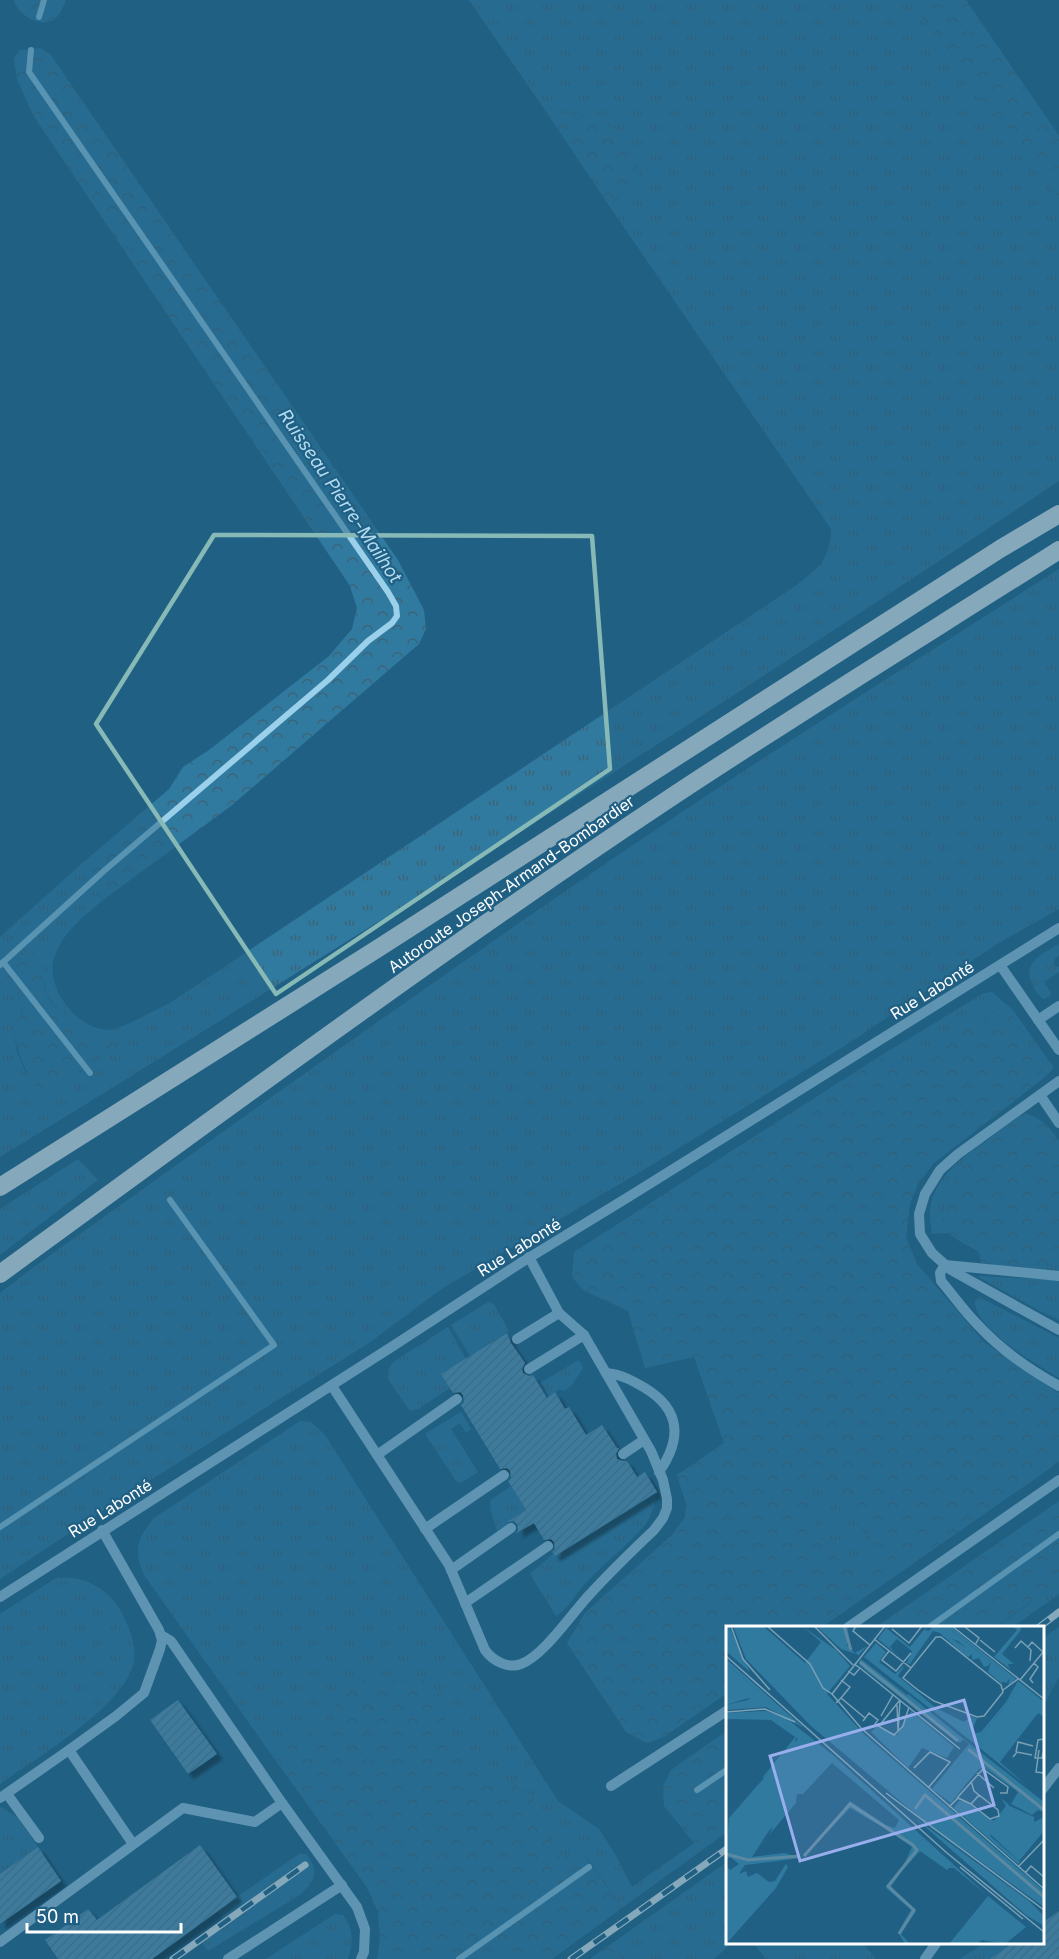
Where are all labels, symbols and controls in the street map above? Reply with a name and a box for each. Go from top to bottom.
water label: Ruisseau Pierre-Mailhot [275,405,407,587]
street label: Autoroute Joseph-Armand-Bombardier [384,791,638,977]
street label: Rue Labonté [886,956,978,1024]
street label: Rue Labonté [473,1213,565,1281]
street label: Rue Labonté [64,1474,156,1542]
inset map [726,1626,1044,1944]
scale bar [27,1896,182,1934]
text: 50 m [36,1906,79,1927]

